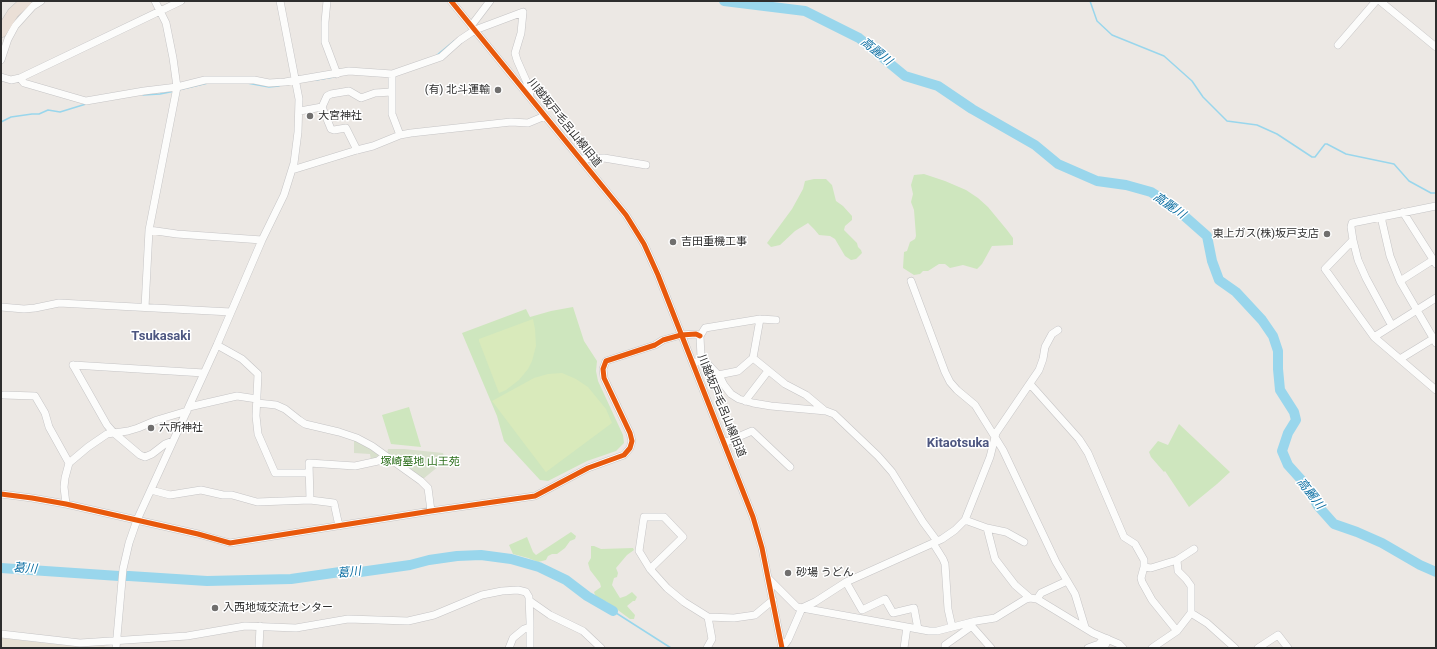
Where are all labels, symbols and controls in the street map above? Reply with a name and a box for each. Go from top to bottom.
water label: 高麗川 [857,35,895,69]
street label: 川越坂戸毛呂山線旧道 [524,76,604,170]
place label: (有) 北斗運輸 [425,83,490,97]
marker: (有) 北斗運輸 [493,85,503,95]
place label: 大宮神社 [318,109,362,123]
marker: 大宮神社 [305,111,315,121]
water label: 高麗川 [1150,190,1188,222]
place label: 東上ガス(株)坂戸支店 [1212,227,1319,241]
marker: 東上ガス(株)坂戸支店 [1322,229,1332,239]
place label: 吉田重機工事 [681,235,747,249]
marker: 吉田重機工事 [668,237,678,247]
district label: Tsukasaki [131,329,191,345]
street label: 川越坂戸毛呂山線旧道 [694,353,748,459]
place label: 六所神社 [159,421,203,435]
marker: 六所神社 [146,423,156,433]
district label: Kitaotsuka [927,436,989,452]
park label: 塚崎墓地 山王苑 [380,455,460,469]
water label: 高麗川 [1293,475,1327,513]
water label: 葛川 [13,561,37,577]
water label: 葛川 [336,565,362,581]
place label: 砂場 うどん [796,566,854,580]
marker: 砂場 うどん [783,568,793,578]
place label: 入西地域交流センター [223,601,333,615]
marker: 入西地域交流センター [210,603,220,613]

